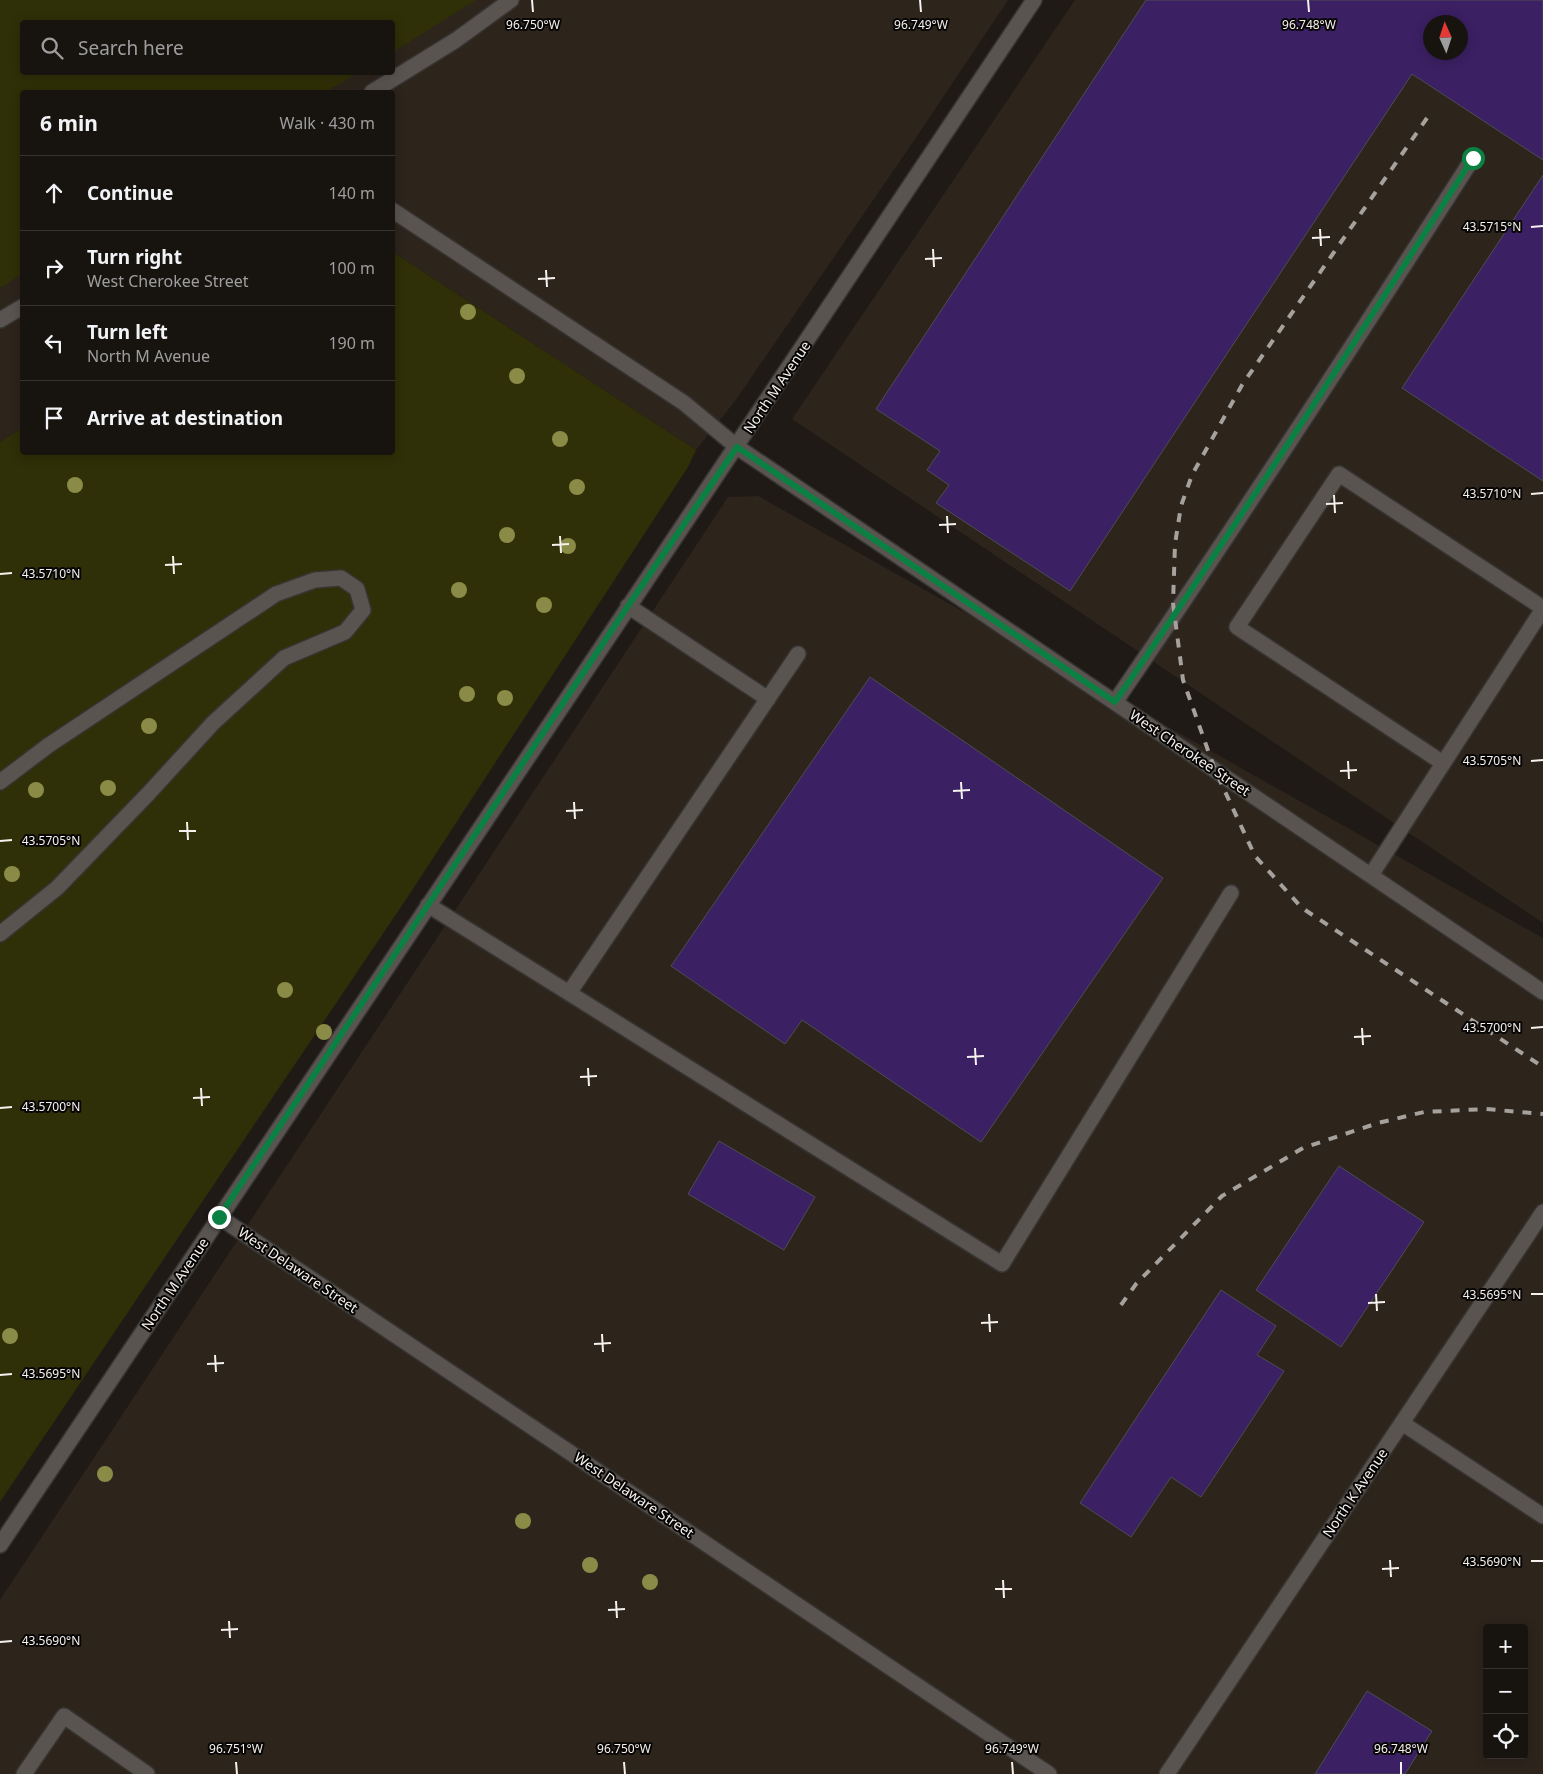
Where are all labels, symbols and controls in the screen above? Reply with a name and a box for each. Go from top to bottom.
north arrow [1423,15,1468,60]
text: 96.750°W [506,16,560,33]
text: 96.749°W [894,16,948,33]
text: 96.748°W [1282,16,1336,33]
search box [20,20,395,75]
icon: search [38,34,66,62]
text: Search here [78,35,184,61]
text: 6 min [40,109,98,137]
text: Walk · 430 m [280,112,375,134]
route start [1462,147,1485,170]
icon: ahead [40,179,68,207]
text: Continue [87,180,173,206]
text: 140 m [328,182,375,204]
text: 43.5715°N [1463,218,1521,235]
text: Turn right [87,244,182,270]
icon: right [40,254,68,282]
text: 100 m [328,257,375,279]
text: West Cherokee Street [87,270,249,292]
text: Turn left [87,319,168,345]
icon: left [40,329,68,357]
text: 190 m [328,332,375,354]
street label: North M Avenue [739,337,815,437]
text: North M Avenue [87,345,210,367]
icon: arrive [40,404,68,432]
text: Arrive at destination [87,405,283,431]
text: 43.5710°N [1463,485,1521,502]
text: 43.5710°N [22,565,80,582]
street label: West Cherokee Street [1126,705,1254,800]
text: 43.5705°N [1463,752,1521,769]
text: 43.5705°N [22,832,80,849]
text: 43.5700°N [1463,1019,1521,1036]
text: 43.5700°N [22,1098,80,1115]
route end [208,1206,231,1229]
street label: West Delaware Street [235,1222,362,1317]
street label: North M Avenue [137,1234,213,1334]
text: 43.5695°N [1463,1286,1521,1303]
text: 43.5695°N [22,1365,80,1382]
street label: North K Avenue [1318,1444,1392,1541]
street label: West Delaware Street [571,1447,698,1542]
text: 43.5690°N [1463,1553,1521,1570]
map controls [1483,1624,1528,1759]
button: + [1483,1624,1528,1669]
text: 43.5690°N [22,1632,80,1649]
button: − [1483,1669,1528,1714]
button: locate [1483,1714,1528,1759]
text: 96.751°W [209,1740,263,1757]
text: 96.750°W [597,1740,651,1757]
text: 96.749°W [985,1740,1039,1757]
text: 96.748°W [1374,1740,1428,1757]

